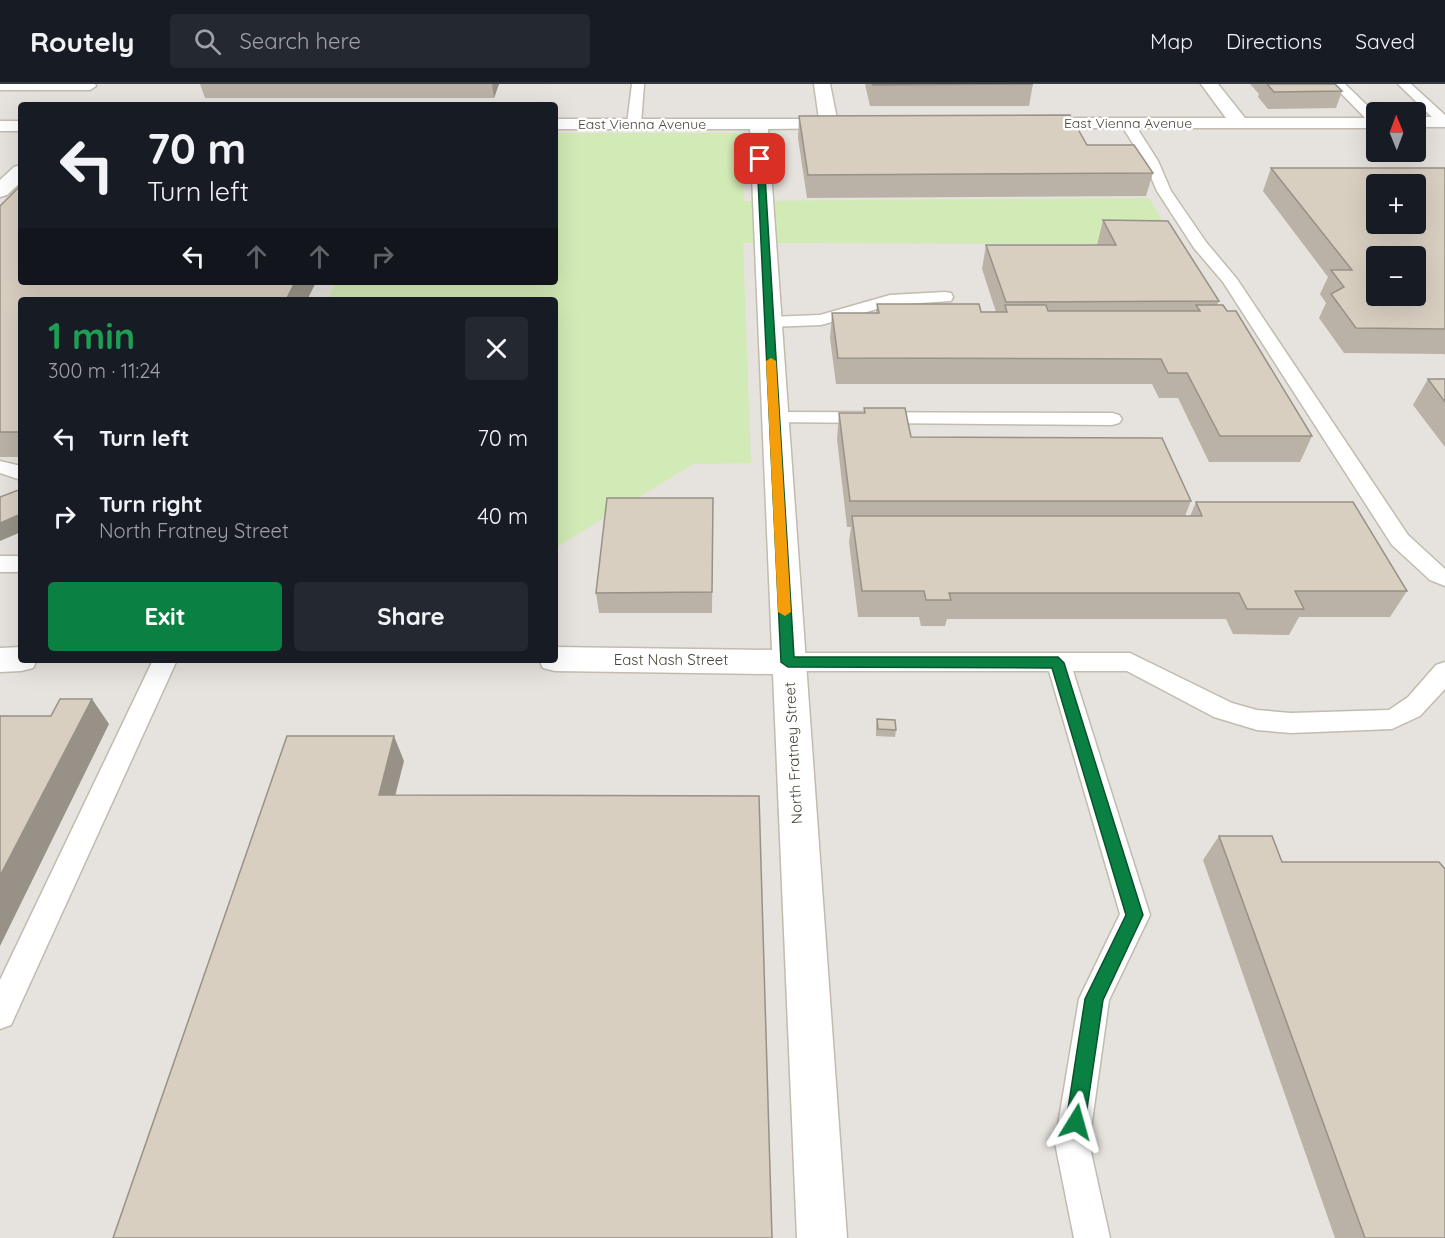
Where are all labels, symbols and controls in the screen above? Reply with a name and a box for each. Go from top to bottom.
search box [170,14,590,68]
text: Routely [30,24,134,59]
icon: search [191,25,224,58]
text: Search here [239,27,361,55]
text: Map [1150,28,1193,54]
text: Directions [1226,28,1322,54]
text: Saved [1355,28,1415,54]
north arrow [1366,102,1426,162]
map controls [1366,102,1426,306]
street label: East Vienna Avenue [1064,114,1192,132]
street label: East Vienna Avenue [578,115,706,133]
text: 70 m [147,122,246,175]
icon: left [48,126,126,204]
pin [734,133,785,184]
icon: arrive [743,142,776,175]
text: Turn left [147,174,249,208]
button: + [1366,174,1426,234]
icon: left [177,240,210,273]
icon: ahead [240,240,273,273]
icon: ahead [303,240,336,273]
icon: right [366,240,399,273]
button: − [1366,246,1426,306]
text: 1 min [48,313,135,358]
button: close [465,317,528,380]
text: 300 m · 11:24 [48,358,161,383]
icon: left [48,422,81,455]
text: Turn left [99,424,189,452]
text: 70 m [478,424,528,452]
text: Turn right [99,490,203,518]
icon: right [48,500,81,533]
text: 40 m [477,502,528,530]
text: North Fratney Street [99,518,289,543]
button: Exit [48,582,282,651]
button: Share [294,582,528,651]
street label: East Nash Street [614,650,728,669]
street label: North Fratney Street [780,681,806,825]
position arrow [1044,1090,1108,1154]

